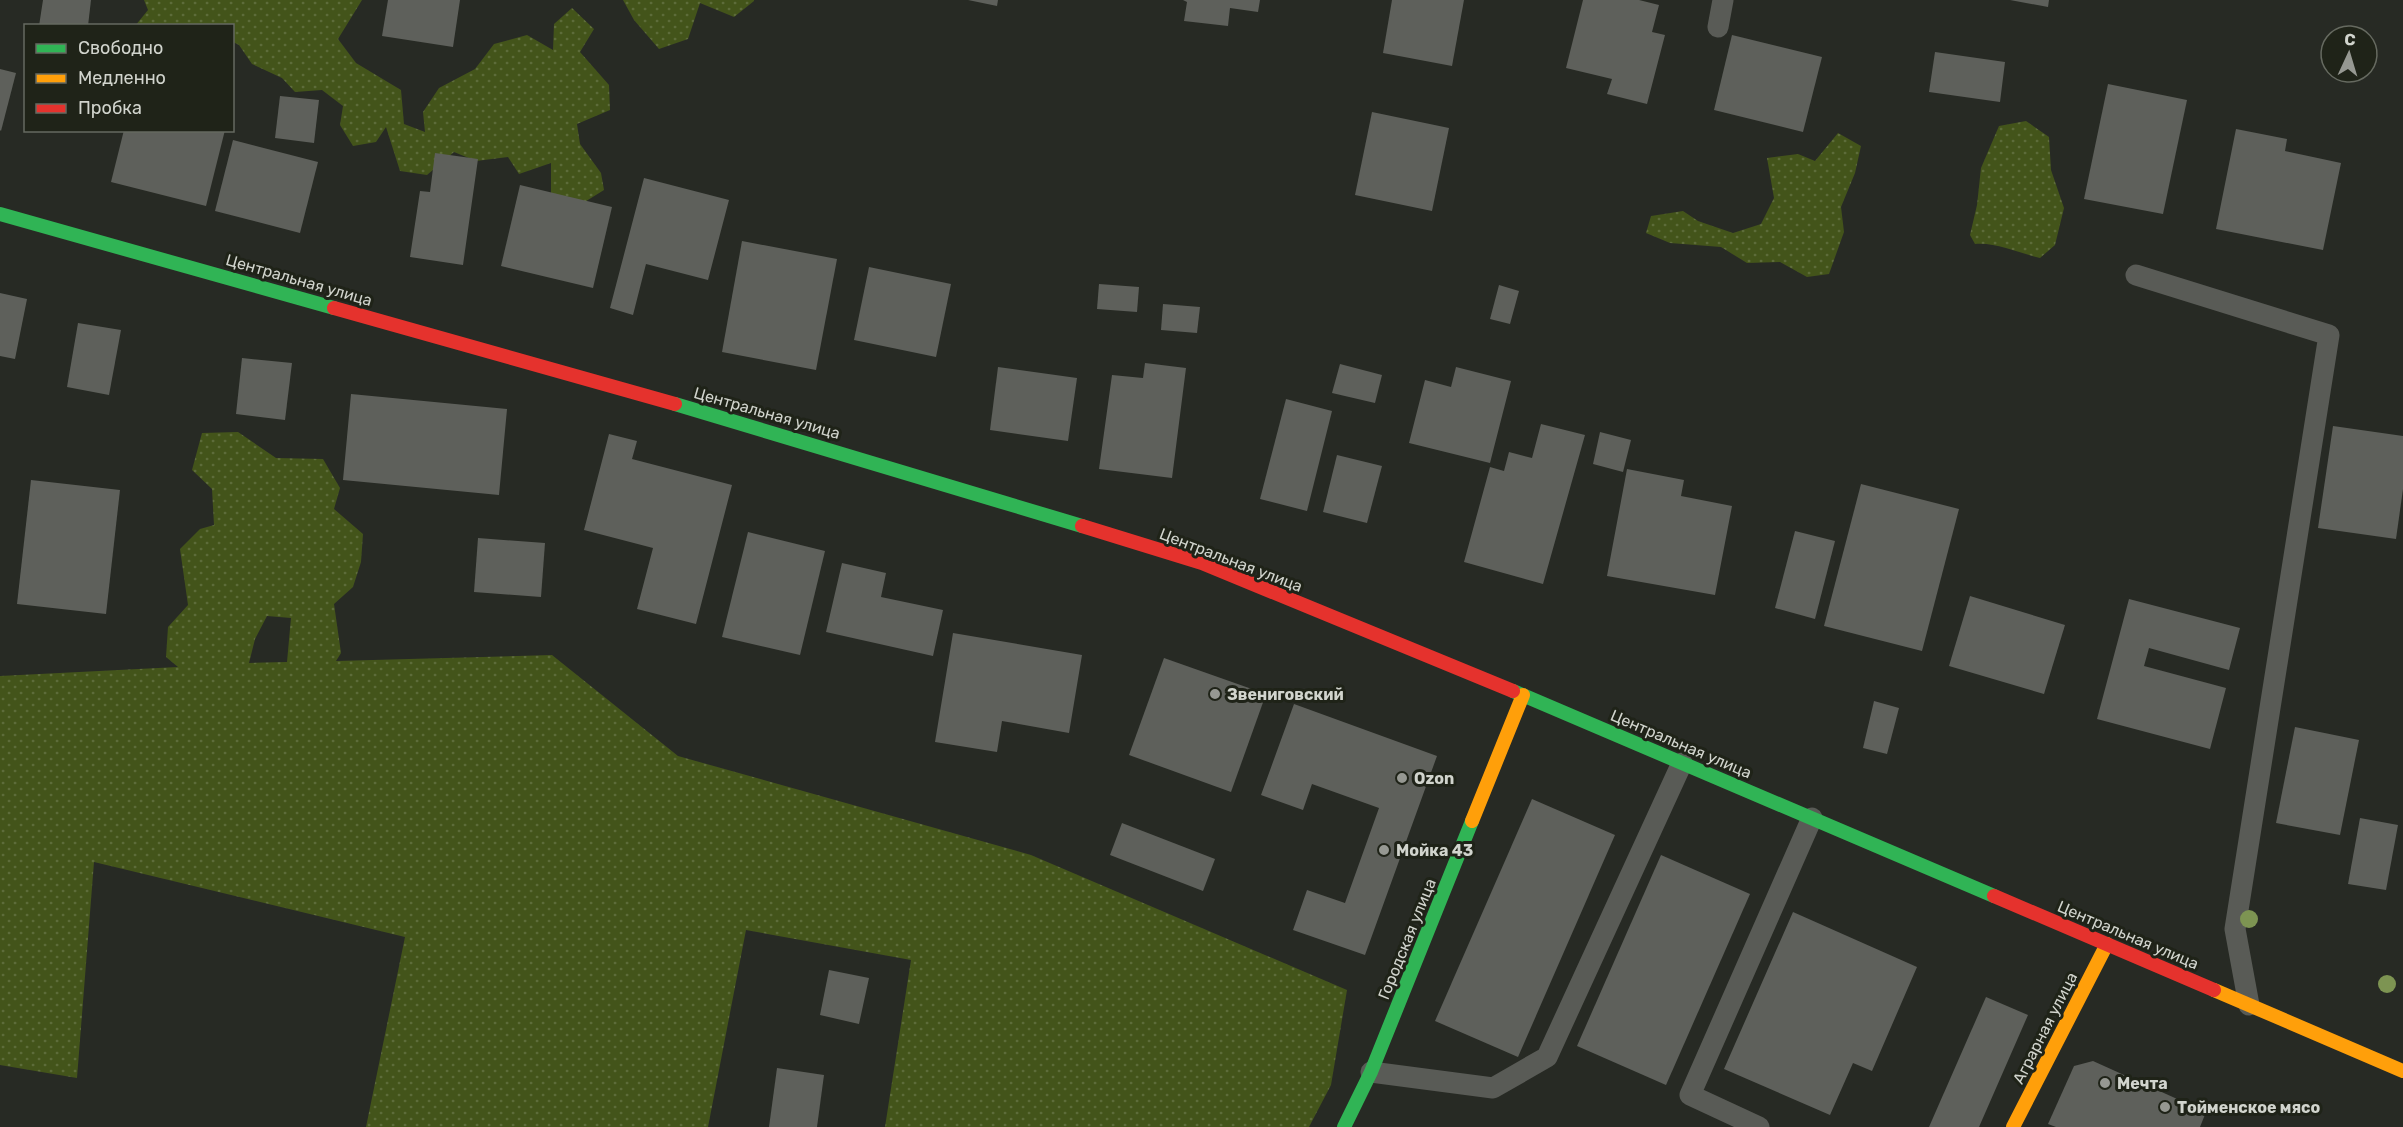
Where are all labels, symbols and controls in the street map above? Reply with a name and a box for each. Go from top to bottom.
legend [24,24,234,132]
north arrow [2319,24,2379,84]
text: С [2344,30,2356,49]
text: Свободно [78,37,163,59]
text: Медленно [78,67,166,89]
text: Пробка [78,97,142,119]
street label: Центральная улица [224,250,374,310]
street label: Центральная улица [692,383,842,443]
street label: Центральная улица [1157,524,1305,596]
place label: Звениговский [1227,685,1344,704]
marker: Звениговский [1208,687,1222,701]
street label: Центральная улица [1608,706,1754,782]
place label: Ozon [1414,769,1454,788]
marker: Ozon [1395,771,1409,785]
place label: Мойка 43 [1396,841,1473,860]
marker: Мойка 43 [1377,843,1391,857]
street label: Городская улица [1374,876,1440,1002]
street label: Центральная улица [2055,897,2201,973]
street label: Аграрная улица [2009,969,2081,1087]
place label: Мечта [2117,1074,2168,1093]
marker: Мечта [2098,1076,2112,1090]
place label: Тойменское мясо [2177,1098,2321,1117]
marker: Тойменское мясо [2158,1100,2172,1114]

